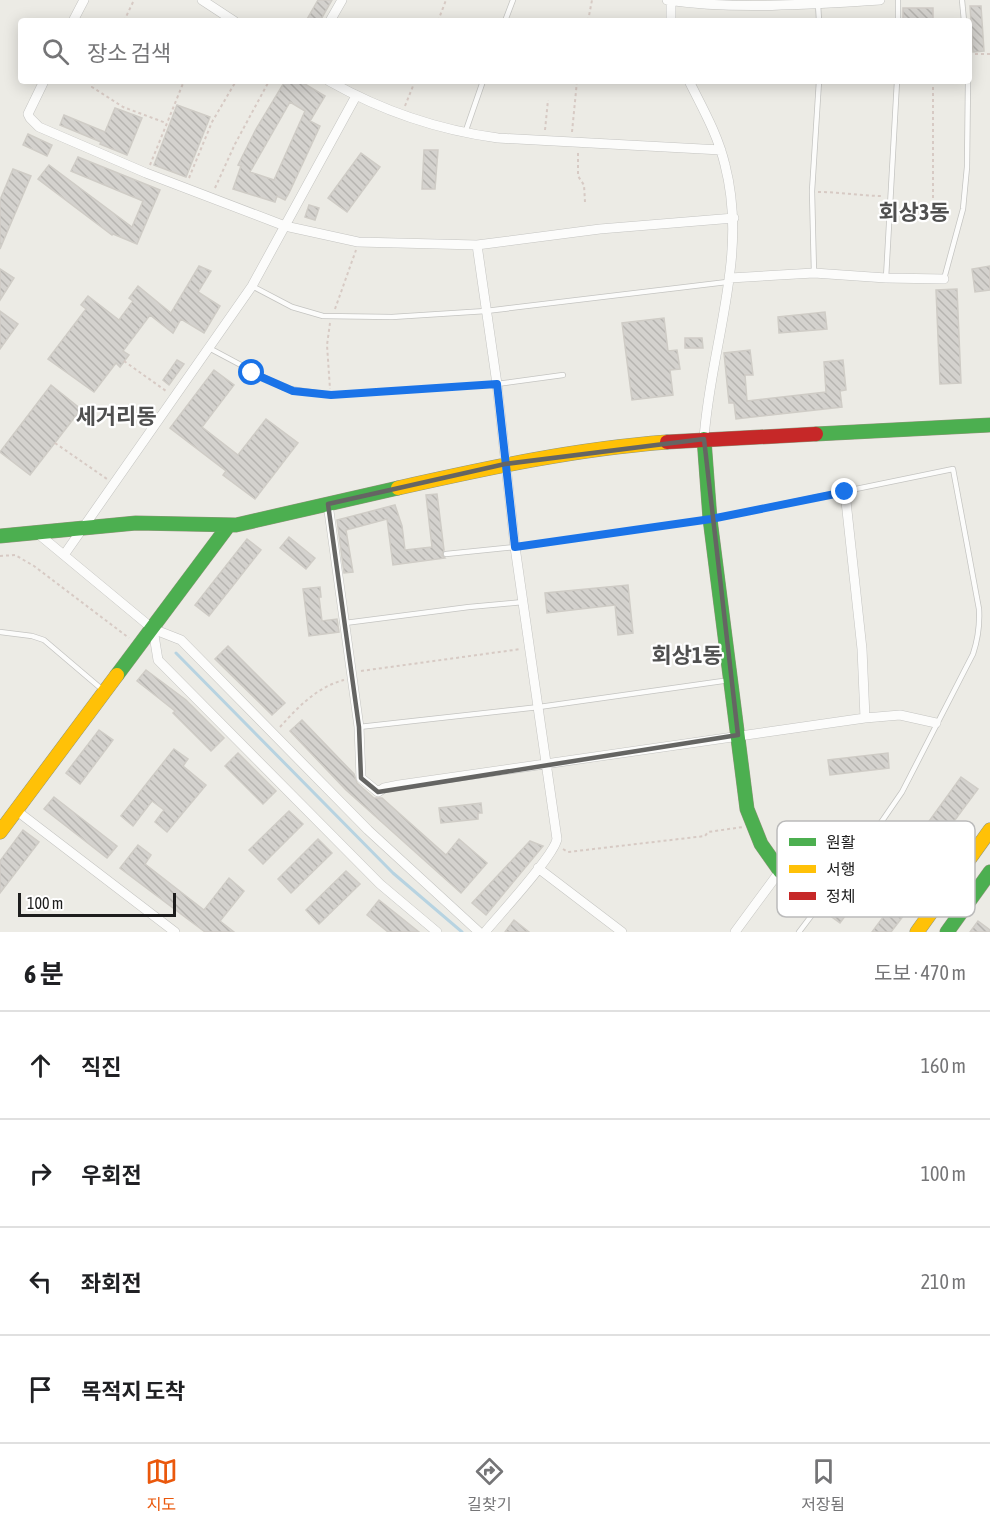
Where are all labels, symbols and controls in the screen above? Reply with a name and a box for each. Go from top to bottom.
search box [18,18,972,84]
icon: search [39,35,72,68]
text: 장소 검색 [87,40,171,66]
district label: 회상3동 [878,199,950,225]
route start [238,359,264,385]
district label: 세거리동 [76,403,156,429]
route end [831,478,857,504]
district label: 회상1동 [651,642,723,668]
legend [777,821,975,917]
text: 원활 [826,833,856,851]
text: 서행 [826,860,855,878]
text: 정체 [826,887,855,905]
scale bar [18,890,176,918]
text: 100 m [27,894,63,912]
text: 6 분 [24,959,64,989]
text: 도보 · 470 m [874,961,966,984]
icon: ahead [24,1049,57,1082]
text: 직진 [81,1054,121,1080]
text: 160 m [921,1054,966,1077]
icon: right [24,1157,57,1190]
text: 우회전 [81,1162,142,1188]
text: 100 m [921,1162,966,1185]
icon: left [24,1265,57,1298]
text: 좌회전 [81,1270,142,1296]
text: 210 m [921,1270,966,1293]
icon: arrive [24,1373,57,1406]
text: 목적지 도착 [81,1378,185,1404]
tab: 지도 [145,1455,178,1515]
tab: 길찾기 [467,1455,511,1515]
tab: 저장됨 [801,1455,845,1515]

